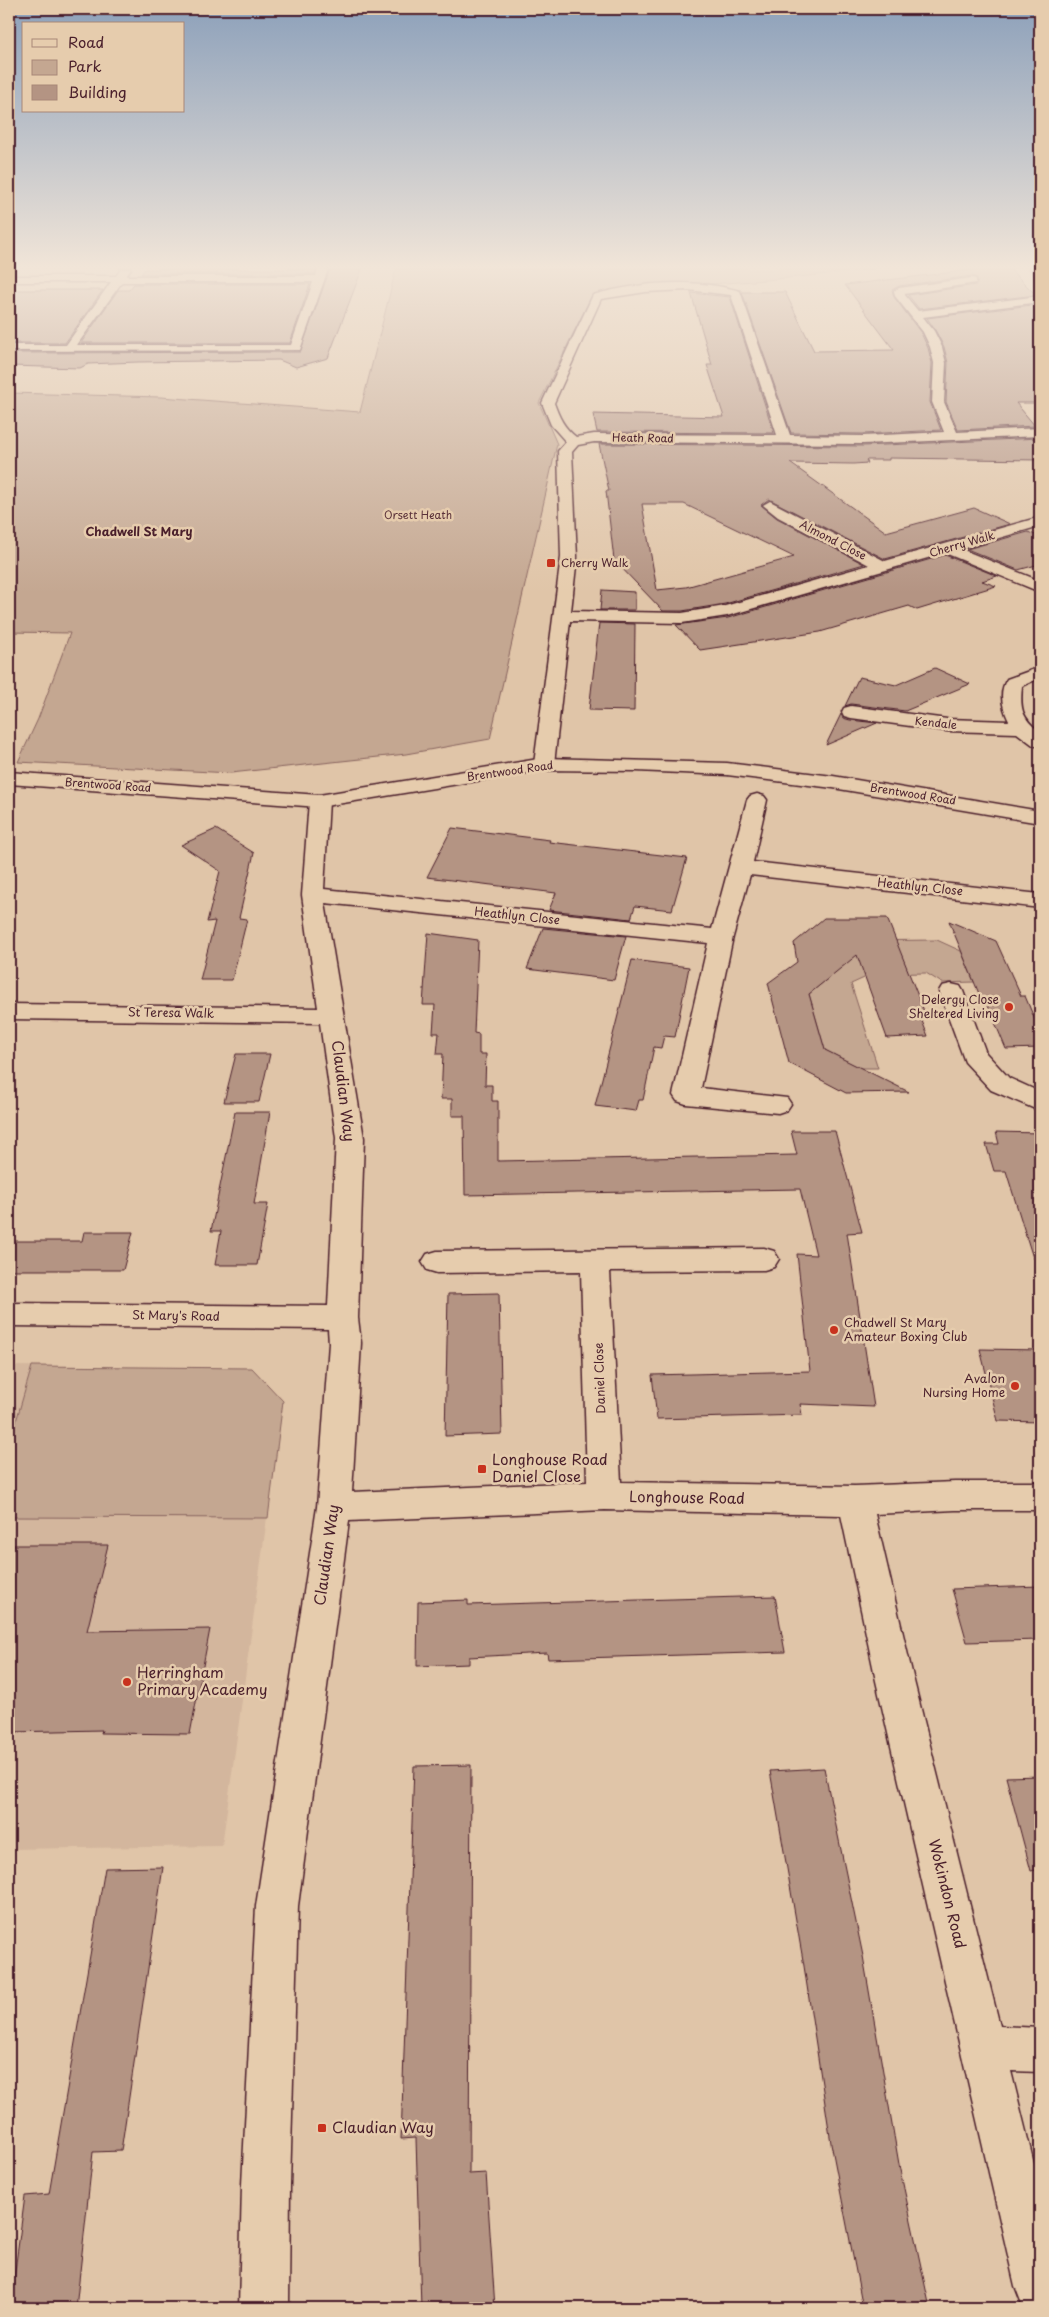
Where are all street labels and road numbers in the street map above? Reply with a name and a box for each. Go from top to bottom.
street label: Heath Road [612,428,674,447]
street label: Almond Close [797,515,870,564]
street label: Cherry Walk [927,526,997,561]
street label: Kendale [914,712,958,733]
street label: Brentwood Road [466,756,554,785]
street label: Brentwood Road [64,773,152,796]
street label: Brentwood Road [869,778,957,809]
street label: Heathlyn Close [877,873,964,899]
street label: Heathlyn Close [474,902,561,928]
street label: St Teresa Walk [128,1002,214,1022]
street label: Claudian Way [327,1039,362,1143]
street label: St Mary's Road [132,1305,220,1325]
street label: Daniel Close [589,1342,609,1414]
street label: Longhouse Road [629,1484,745,1509]
street label: Claudian Way [307,1503,344,1607]
street label: Wokindon Road [924,1836,973,1951]

